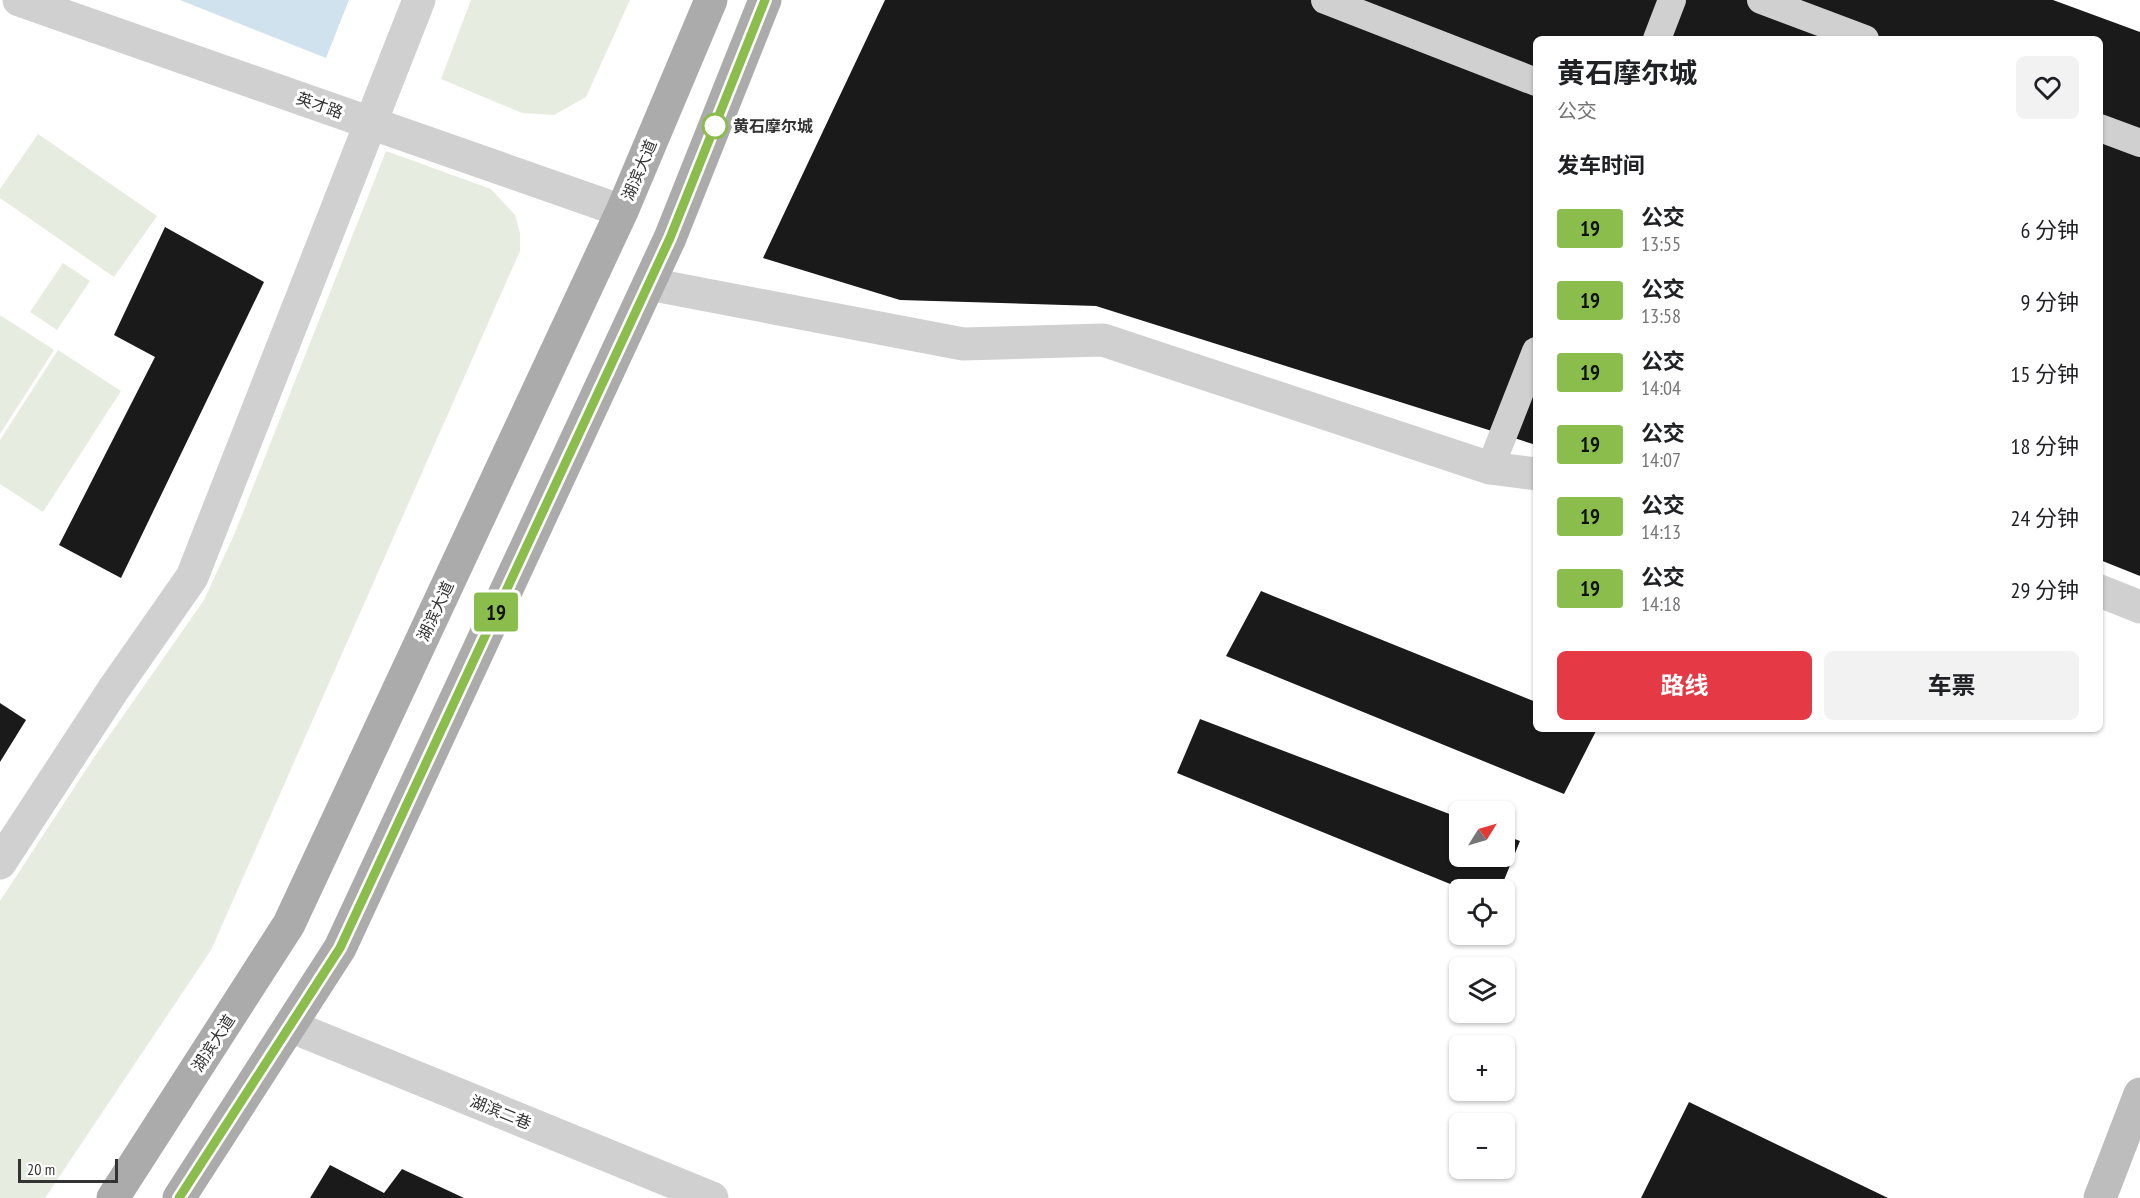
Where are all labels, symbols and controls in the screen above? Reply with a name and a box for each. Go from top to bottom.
text: 黄石摩尔城 [1557,54,1697,91]
button: heart [2016,56,2079,119]
street label: 英才路 [294,88,346,122]
text: 公交 [1557,98,1597,124]
marker: 黄石摩尔城 [702,113,728,139]
place label: 黄石摩尔城 [733,116,813,136]
street label: 湖滨大道 [617,137,661,203]
text: 发车时间 [1557,151,1645,179]
text: 公交 [1641,203,1685,231]
text: 19 [1580,215,1600,242]
text: 6 分钟 [2020,216,2079,244]
text: 13:55 [1641,231,1681,257]
text: 公交 [1641,275,1685,303]
text: 19 [1580,287,1600,314]
text: 9 分钟 [2020,288,2079,316]
text: 13:58 [1641,303,1681,329]
text: 公交 [1641,347,1685,375]
text: 19 [1580,359,1600,386]
text: 15 分钟 [2011,360,2079,388]
text: 14:04 [1641,375,1681,401]
text: 公交 [1641,419,1685,447]
text: 19 [1580,431,1600,458]
text: 18 分钟 [2011,432,2079,460]
text: 14:07 [1641,447,1681,473]
text: 公交 [1641,491,1685,519]
text: 19 [1580,503,1600,530]
text: 24 分钟 [2011,504,2079,532]
text: 14:13 [1641,519,1681,545]
text: 公交 [1641,563,1685,591]
text: 19 [1580,575,1600,602]
text: 29 分钟 [2011,576,2079,604]
street label: 湖滨大道 [412,578,458,644]
text: 14:18 [1641,591,1681,617]
line badge: 19 [469,592,523,632]
text: 19 [486,599,506,626]
button: 路线 [1557,651,1812,720]
button: 车票 [1824,651,2079,720]
north arrow [1449,801,1515,867]
map controls [1449,801,1515,1179]
button: locate [1449,879,1515,945]
button: layers [1449,957,1515,1023]
street label: 湖滨大道 [187,1011,239,1075]
button: + [1449,1035,1515,1101]
street label: 湖滨二巷 [468,1091,534,1133]
button: − [1449,1113,1515,1179]
scale bar [18,1156,118,1184]
text: 20 m [27,1159,55,1179]

